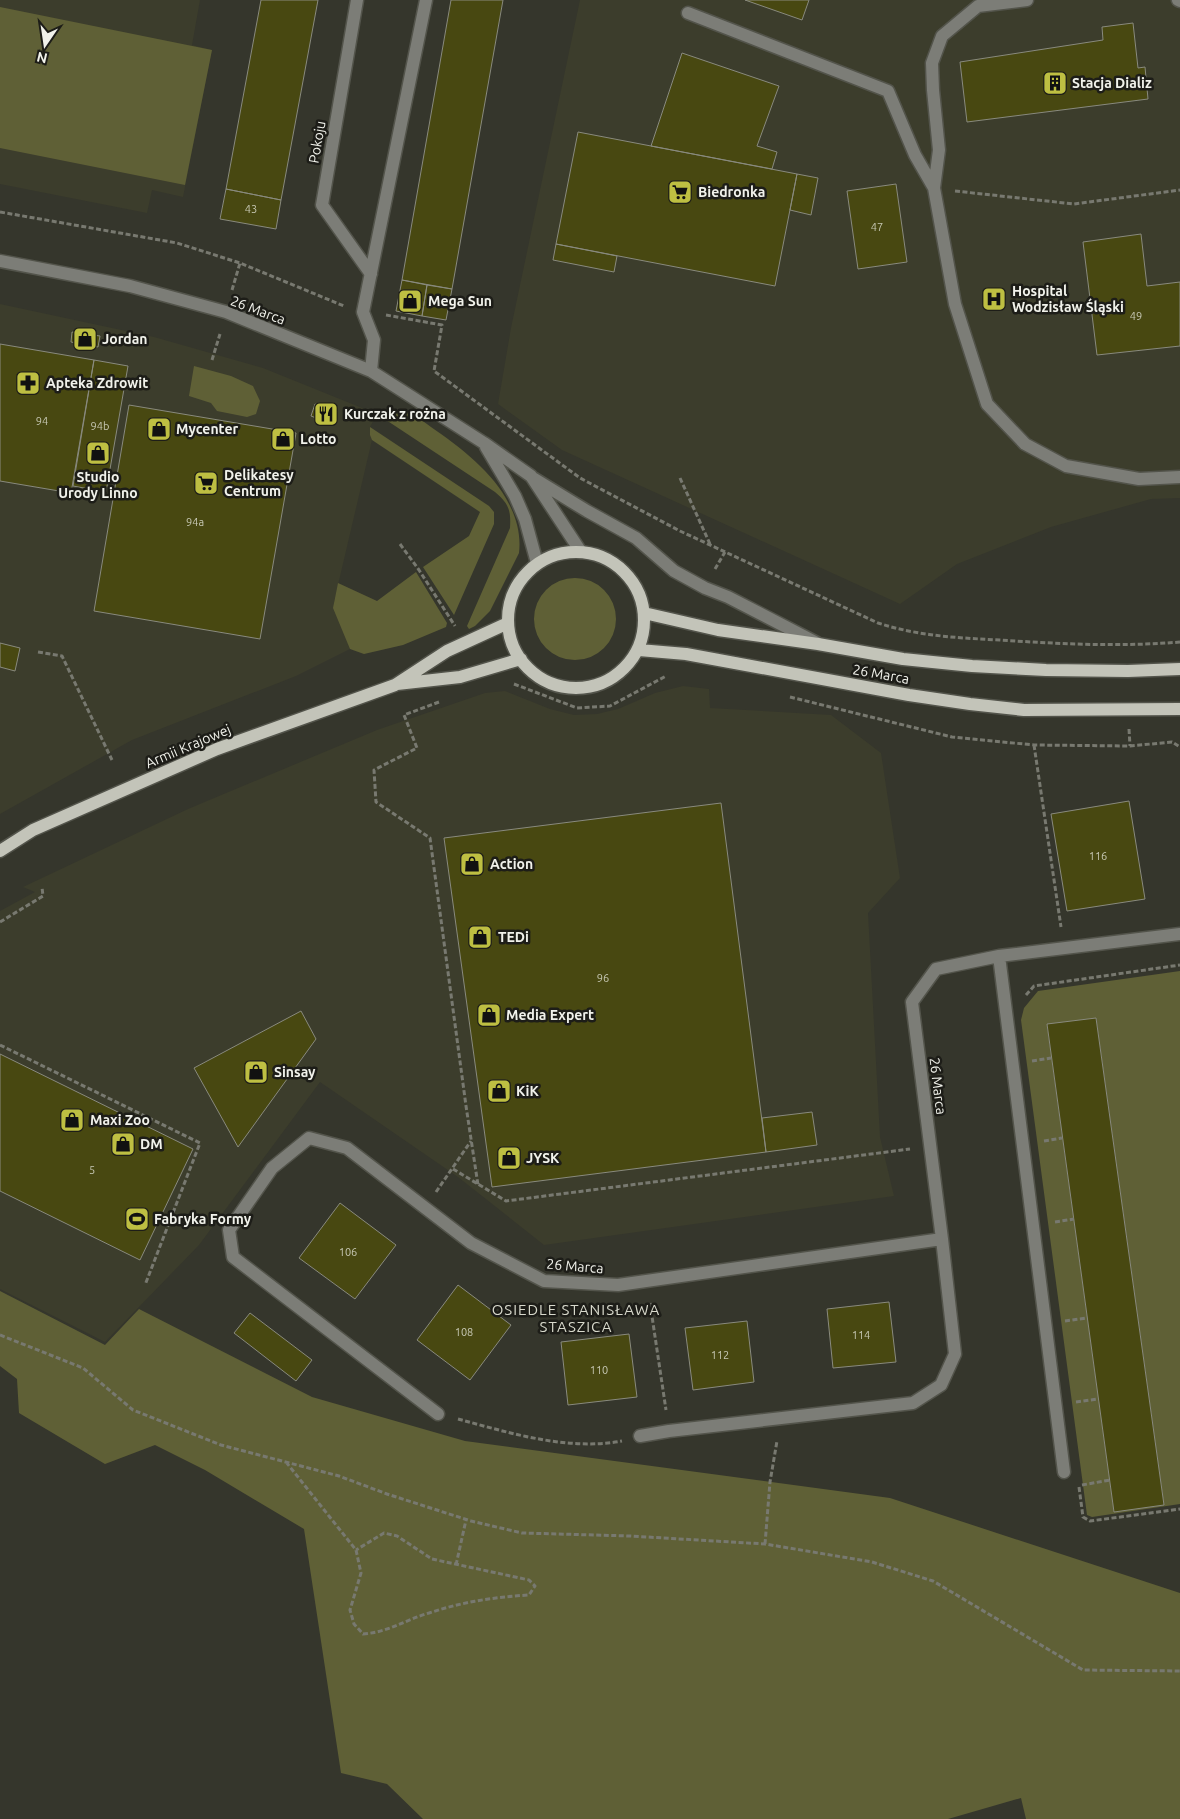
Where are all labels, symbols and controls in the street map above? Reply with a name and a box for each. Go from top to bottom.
north arrow [20,20,70,70]
text: N [35,49,49,67]
building icon: Stacja Dializ [1042,70,1068,96]
place label: Stacja Dializ [1072,75,1152,91]
street label: Pokoju [305,120,329,164]
supermarket icon: Biedronka [667,179,693,205]
place label: Biedronka [698,184,765,200]
house number: 43 [245,203,257,215]
house number: 47 [871,221,883,233]
place label: Hospital Wodzisław Śląski [1012,283,1124,316]
hospital icon: Hospital Wodzisław Śląski [981,286,1007,312]
shop icon: Mega Sun [397,288,423,314]
street label: 26 Marca [228,292,288,328]
place label: Mega Sun [428,293,492,309]
house number: 49 [1130,310,1142,322]
shop icon: Jordan [72,326,98,352]
place label: Jordan [102,331,148,347]
pharmacy icon: Apteka Zdrowit [15,370,41,396]
place label: Apteka Zdrowit [46,375,148,391]
restaurant icon: Kurczak z rożna [313,401,339,427]
place label: Kurczak z rożna [344,406,446,422]
house number: 94 [36,415,48,427]
shop icon: Mycenter [146,416,172,442]
house number: 94b [91,420,109,432]
place label: Mycenter [176,421,238,437]
shop icon: Lotto [270,426,296,452]
place label: Lotto [300,431,336,447]
shop icon: Studio Urody Linno [85,440,111,466]
place label: Delikatesy Centrum [224,467,294,499]
place label: Studio Urody Linno [58,469,138,501]
supermarket icon: Delikatesy Centrum [193,470,219,496]
house number: 94a [186,516,204,528]
street label: 26 Marca [851,661,911,687]
street label: Armii Krajowej [143,721,233,771]
house number: 116 [1089,850,1107,862]
shop icon: Action [459,851,485,877]
place label: Action [490,856,533,872]
shop icon: TEDi [467,924,493,950]
place label: TEDi [498,929,529,945]
house number: 96 [597,972,609,984]
shop icon: Media Expert [476,1002,502,1028]
place label: Media Expert [506,1007,594,1023]
street label: 26 Marca [927,1057,949,1115]
shop icon: Sinsay [243,1059,269,1085]
place label: Sinsay [274,1064,316,1080]
shop icon: KiK [486,1078,512,1104]
place label: KiK [516,1083,539,1099]
shop icon: Maxi Zoo [59,1107,85,1133]
place label: Maxi Zoo [90,1112,150,1128]
shop icon: DM [110,1131,136,1157]
place label: DM [140,1136,163,1152]
shop icon: JYSK [496,1145,522,1171]
place label: JYSK [526,1150,560,1166]
house number: 5 [89,1164,95,1176]
sports icon: Fabryka Formy [124,1206,150,1232]
place label: Fabryka Formy [154,1211,252,1227]
house number: 106 [339,1246,357,1258]
street label: 26 Marca [546,1256,604,1276]
district label: OSIEDLE STANISŁAWA STASZICA [492,1301,660,1335]
house number: 108 [455,1326,473,1338]
house number: 114 [852,1329,870,1341]
house number: 112 [711,1349,729,1361]
house number: 110 [590,1364,608,1376]

